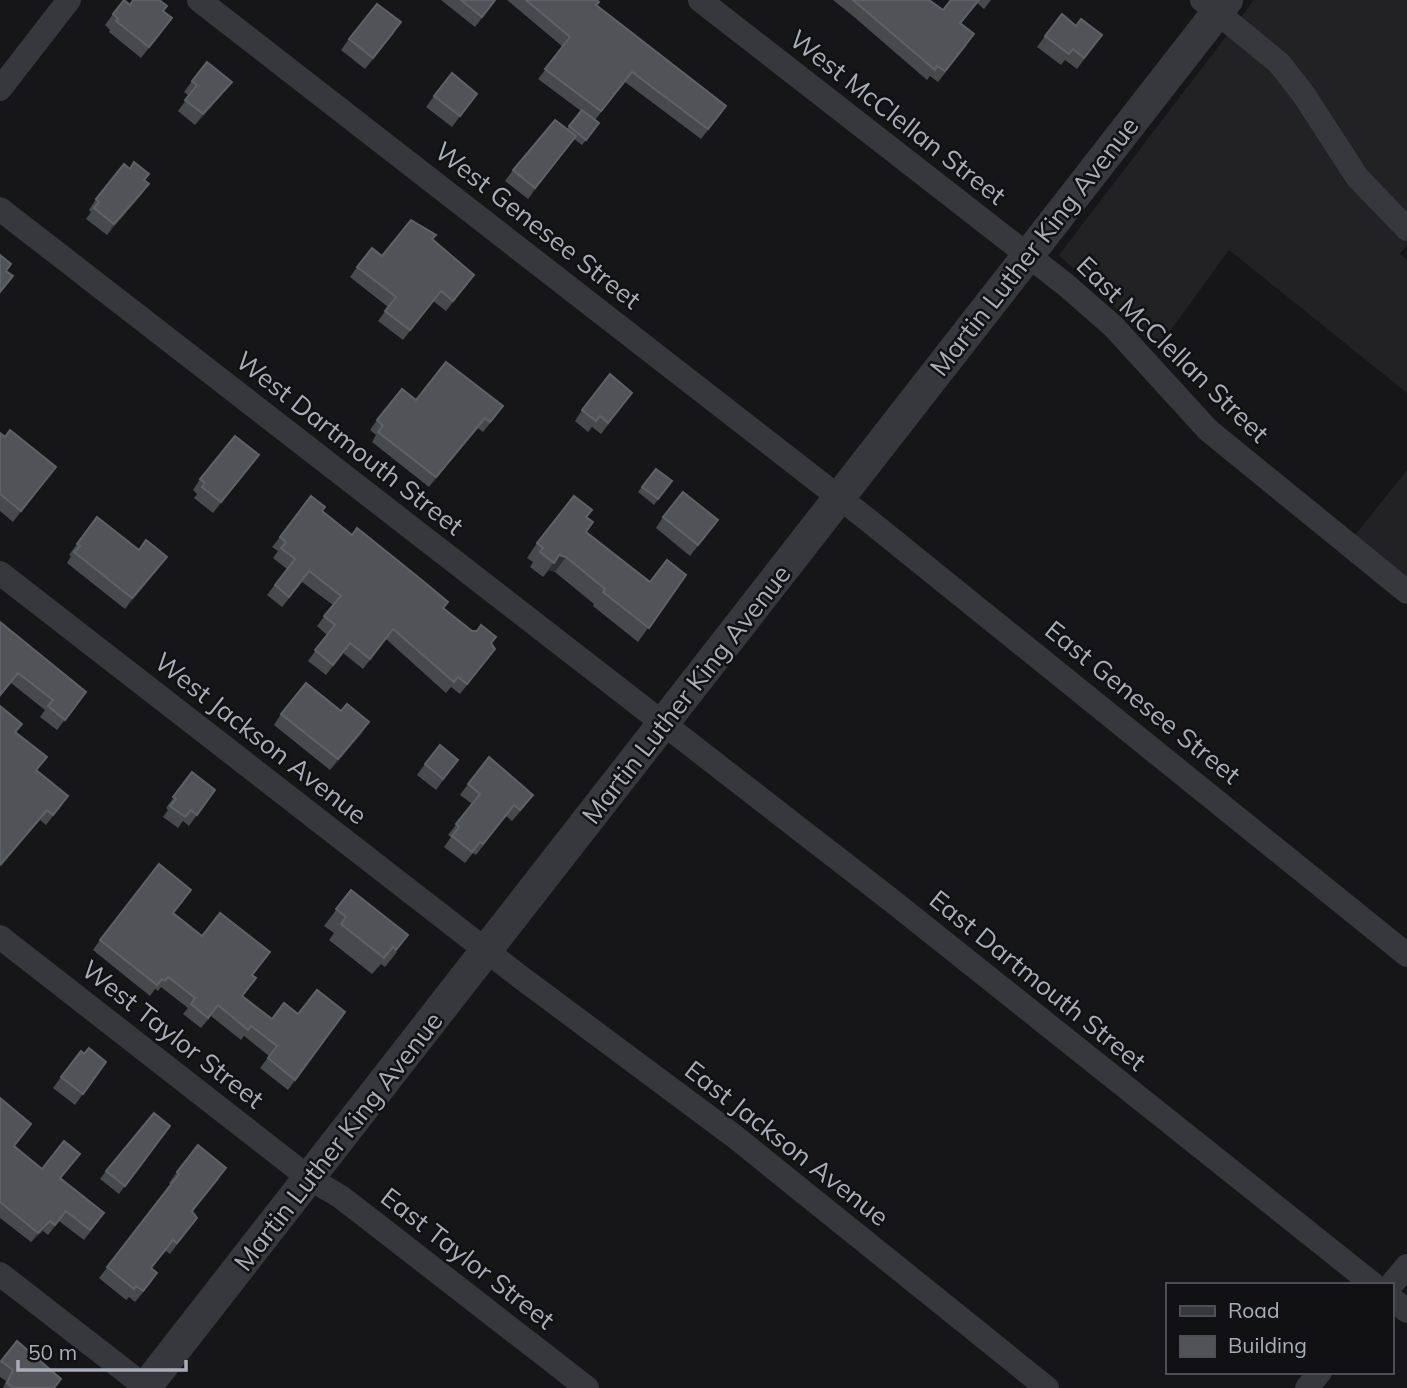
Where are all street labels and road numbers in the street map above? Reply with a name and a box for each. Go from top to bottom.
street label: West McClellan Street [783,22,1013,212]
street label: Martin Luther King Avenue [923,110,1145,382]
street label: West Genesee Street [428,134,648,316]
street label: East McClellan Street [1070,249,1276,449]
street label: West Dartmouth Street [229,344,471,542]
street label: Martin Luther King Avenue [575,558,797,830]
street label: East Genesee Street [1039,613,1247,791]
street label: West Jackson Avenue [148,645,374,831]
street label: East Dartmouth Street [923,882,1153,1078]
street label: West Taylor Street [75,953,271,1115]
street label: Martin Luther King Avenue [227,1005,449,1277]
street label: East Jackson Avenue [678,1053,896,1233]
street label: East Taylor Street [375,1180,561,1336]

